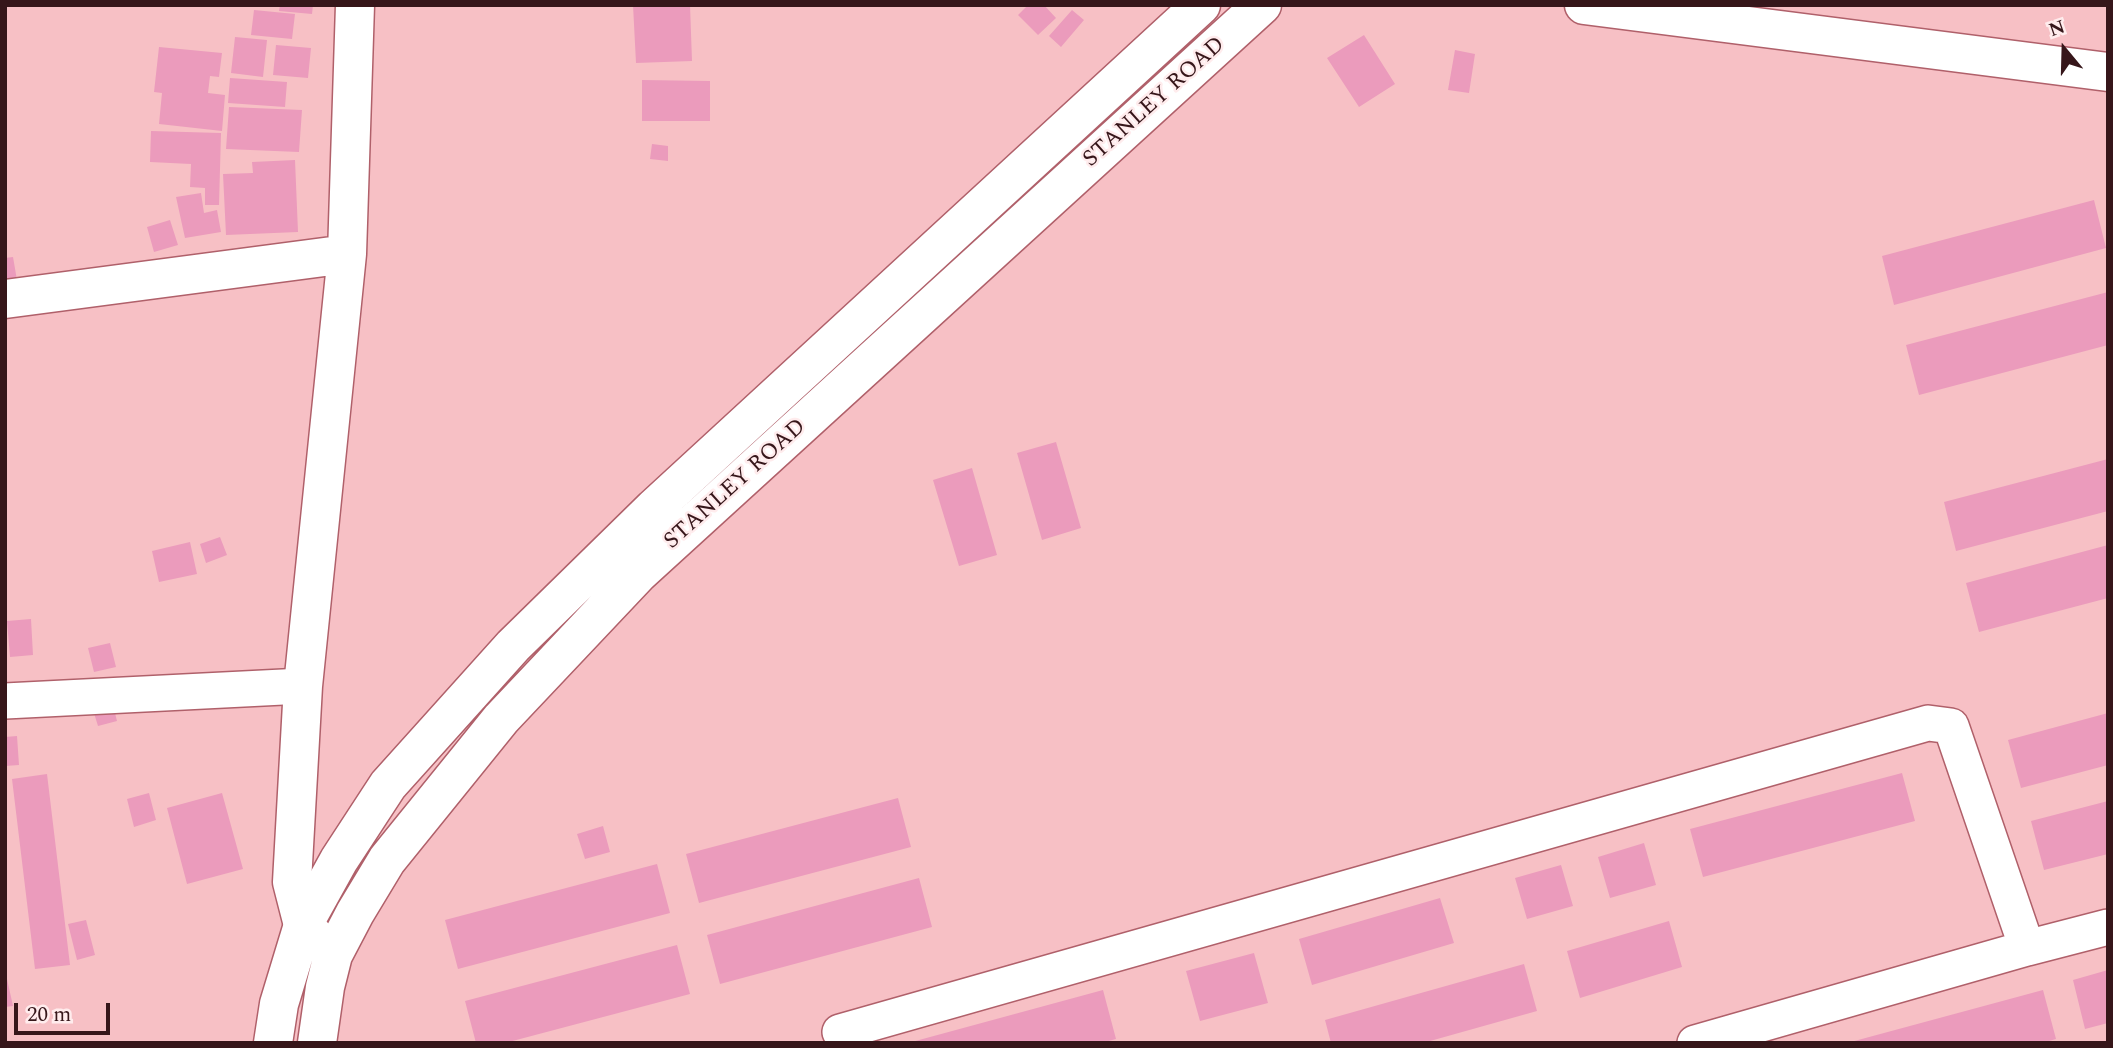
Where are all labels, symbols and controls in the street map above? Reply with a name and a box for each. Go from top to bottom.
text: N [2045,12,2069,45]
north arrow [2029,14,2099,84]
street label: STANLEY ROAD [1078,32,1232,174]
street label: STANLEY ROAD [659,414,813,556]
scale bar [18,988,114,1032]
text: 20 m [27,999,71,1031]

